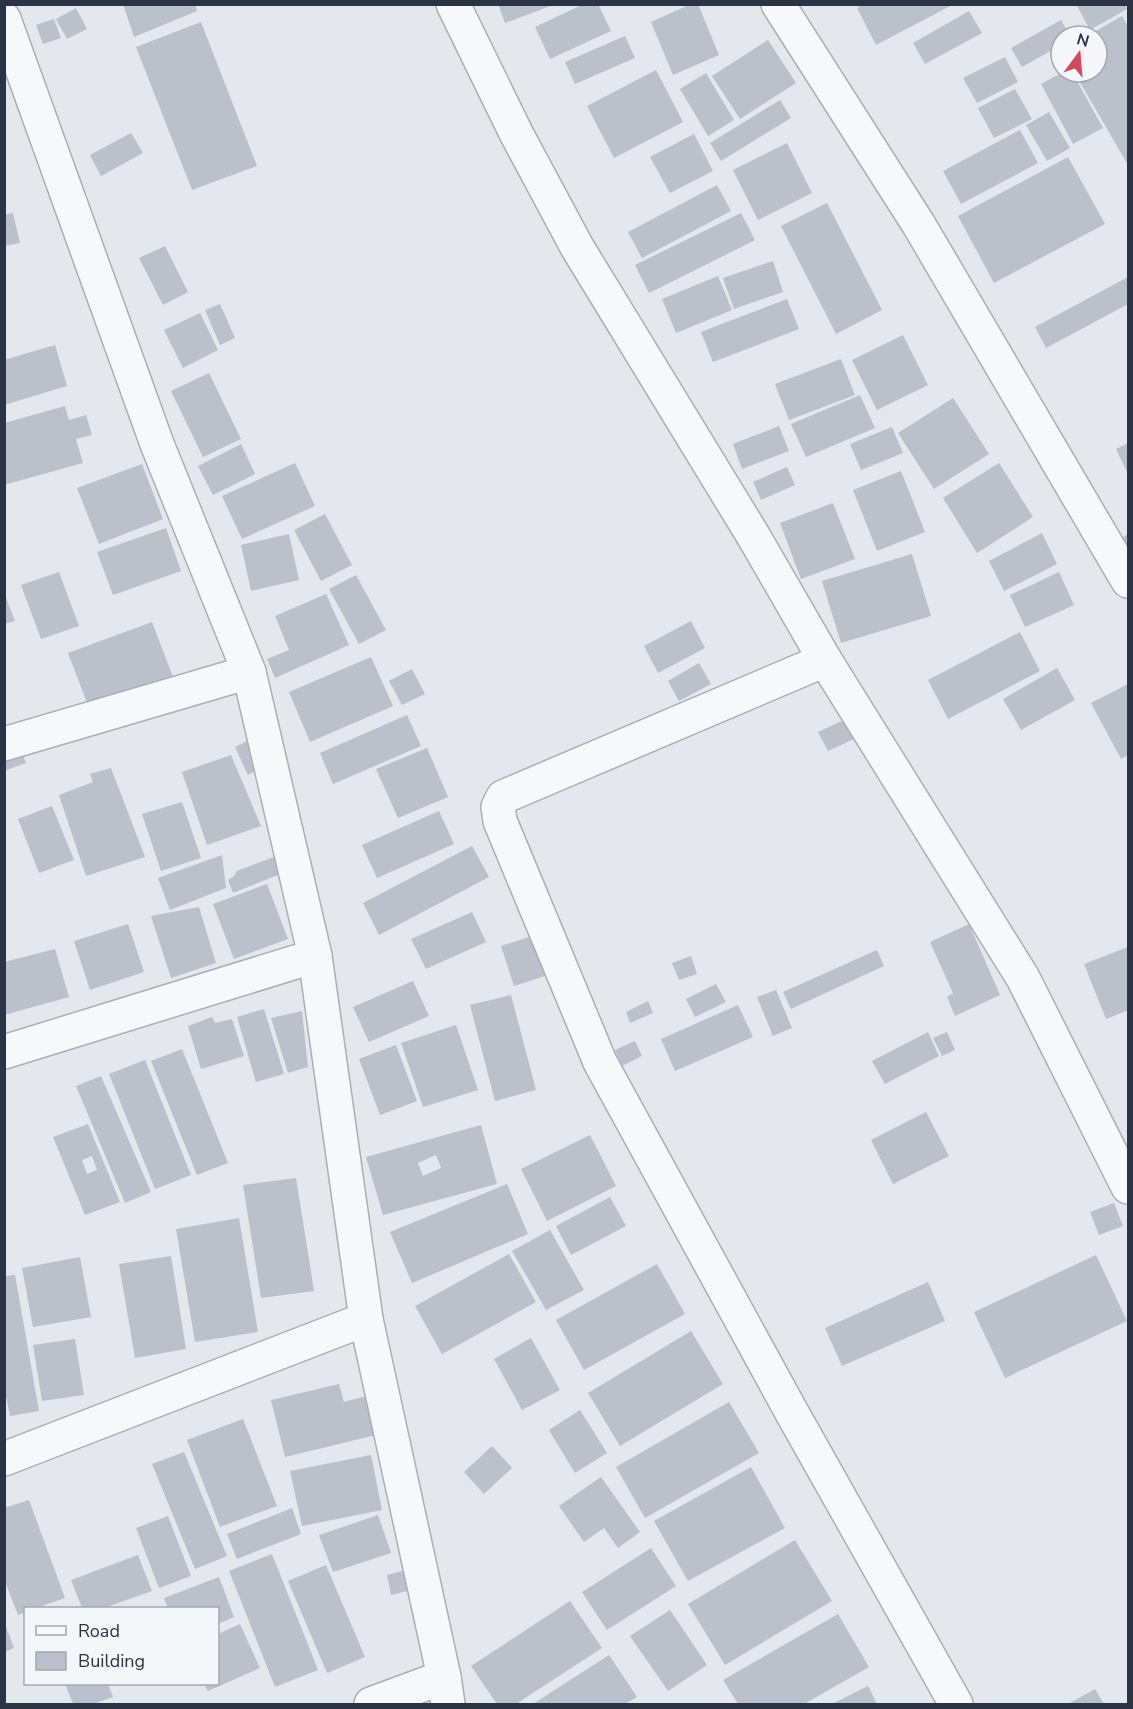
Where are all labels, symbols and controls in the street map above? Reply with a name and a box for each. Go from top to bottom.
north arrow [1049,24,1109,84]
text: N [1074,28,1092,53]
legend [24,1607,219,1685]
text: Road [78,1619,120,1643]
text: Building [78,1649,145,1673]

